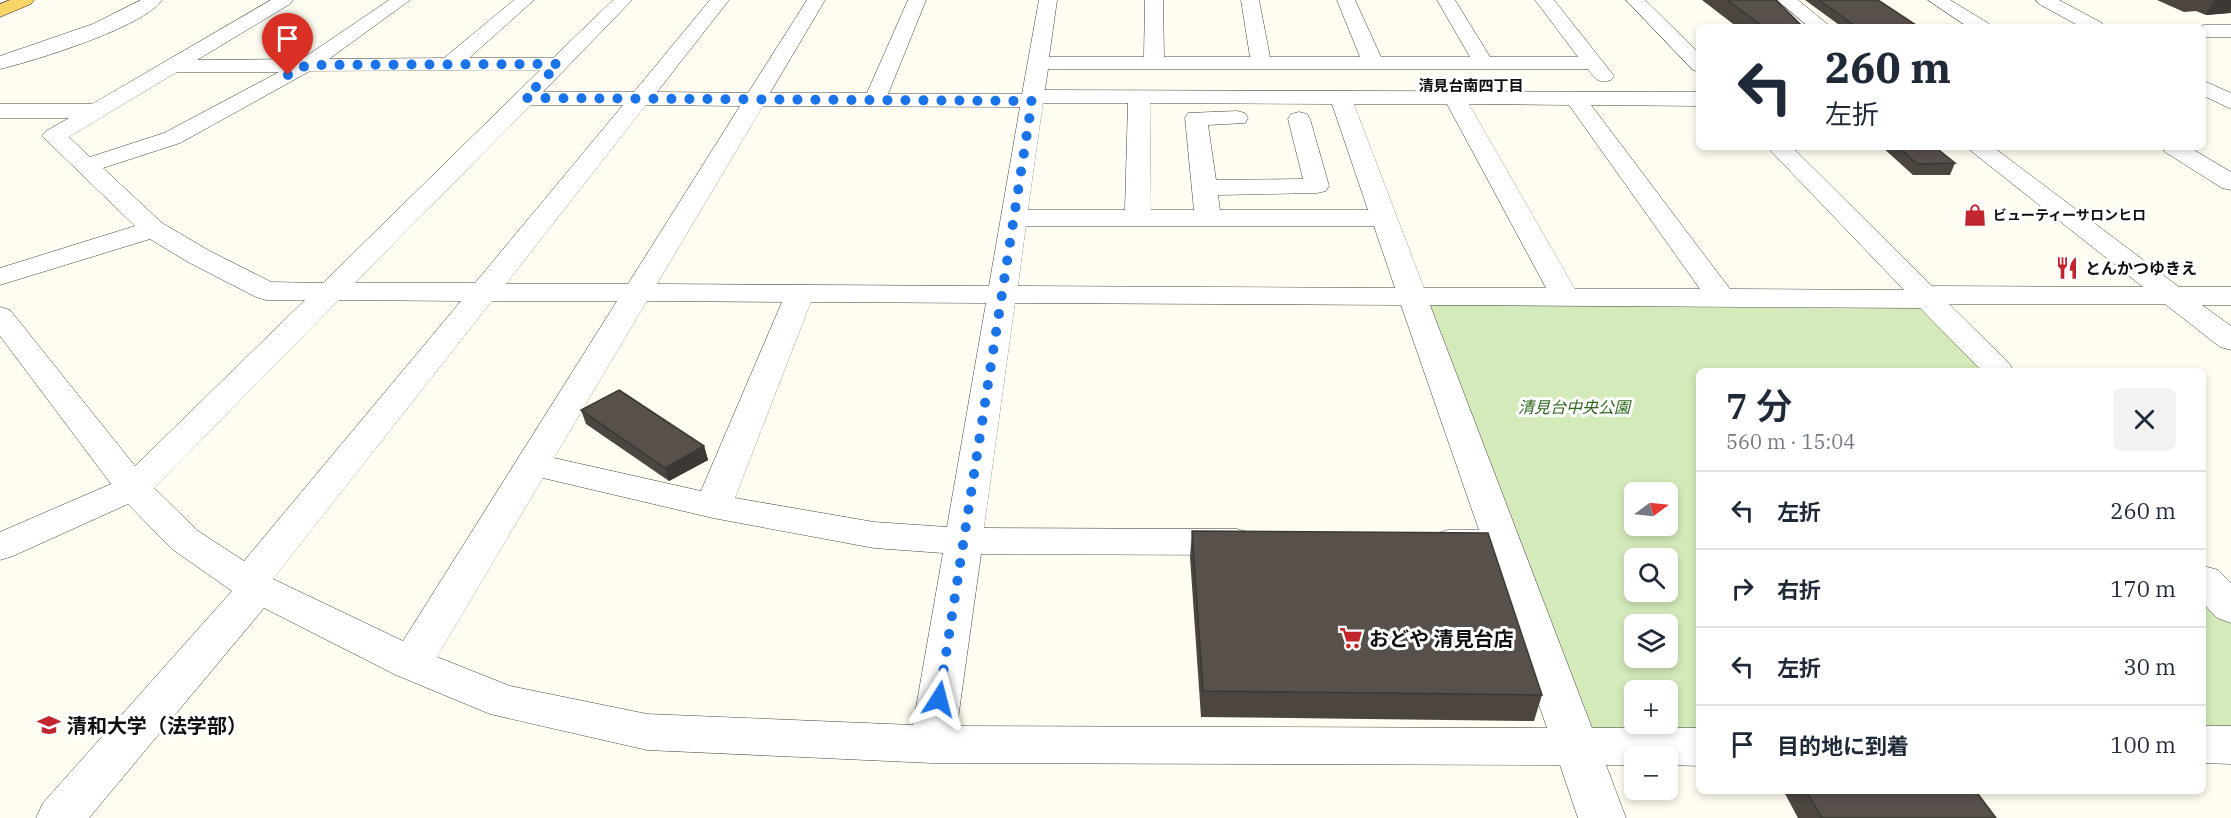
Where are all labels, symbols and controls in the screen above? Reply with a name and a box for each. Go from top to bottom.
pin [262,13,313,75]
icon: arrive [271,22,304,55]
text: 260 m [1825,40,1951,95]
icon: left [1726,48,1804,126]
district label: 清見台南四丁目 [1418,76,1524,95]
text: 左折 [1825,96,1879,131]
shop icon: ビューティーサロンヒロ [1962,202,1988,228]
place label: ビューティーサロンヒロ [1993,206,2146,224]
restaurant icon: とんかつゆきえ [2054,255,2080,281]
place label: とんかつゆきえ [2085,258,2197,278]
text: 7 分 [1726,382,1792,429]
button: close [2113,388,2176,451]
park label: 清見台中央公園 [1518,397,1632,417]
text: 560 m · 15:04 [1726,428,1855,455]
north arrow [1624,482,1678,536]
map controls [1624,482,1678,800]
icon: left [1726,494,1759,527]
text: 260 m [2110,496,2176,525]
text: 左折 [1777,497,1821,526]
button: search [1624,548,1678,602]
icon: right [1726,572,1759,605]
text: 170 m [2110,574,2176,603]
text: 右折 [1777,575,1821,604]
button: layers [1624,614,1678,668]
supermarket icon: おどや 清見台店 [1338,625,1364,651]
place label: おどや 清見台店 [1369,625,1514,652]
icon: left [1726,650,1759,683]
text: 30 m [2124,652,2176,681]
text: 左折 [1777,653,1821,682]
position arrow [907,667,971,731]
button: + [1624,680,1678,734]
school or university icon: 清和大学（法学部） [36,712,62,738]
place label: 清和大学（法学部） [67,712,247,739]
icon: arrive [1726,728,1759,761]
text: 100 m [2110,730,2176,759]
text: 目的地に到着 [1777,731,1909,760]
button: − [1624,746,1678,800]

